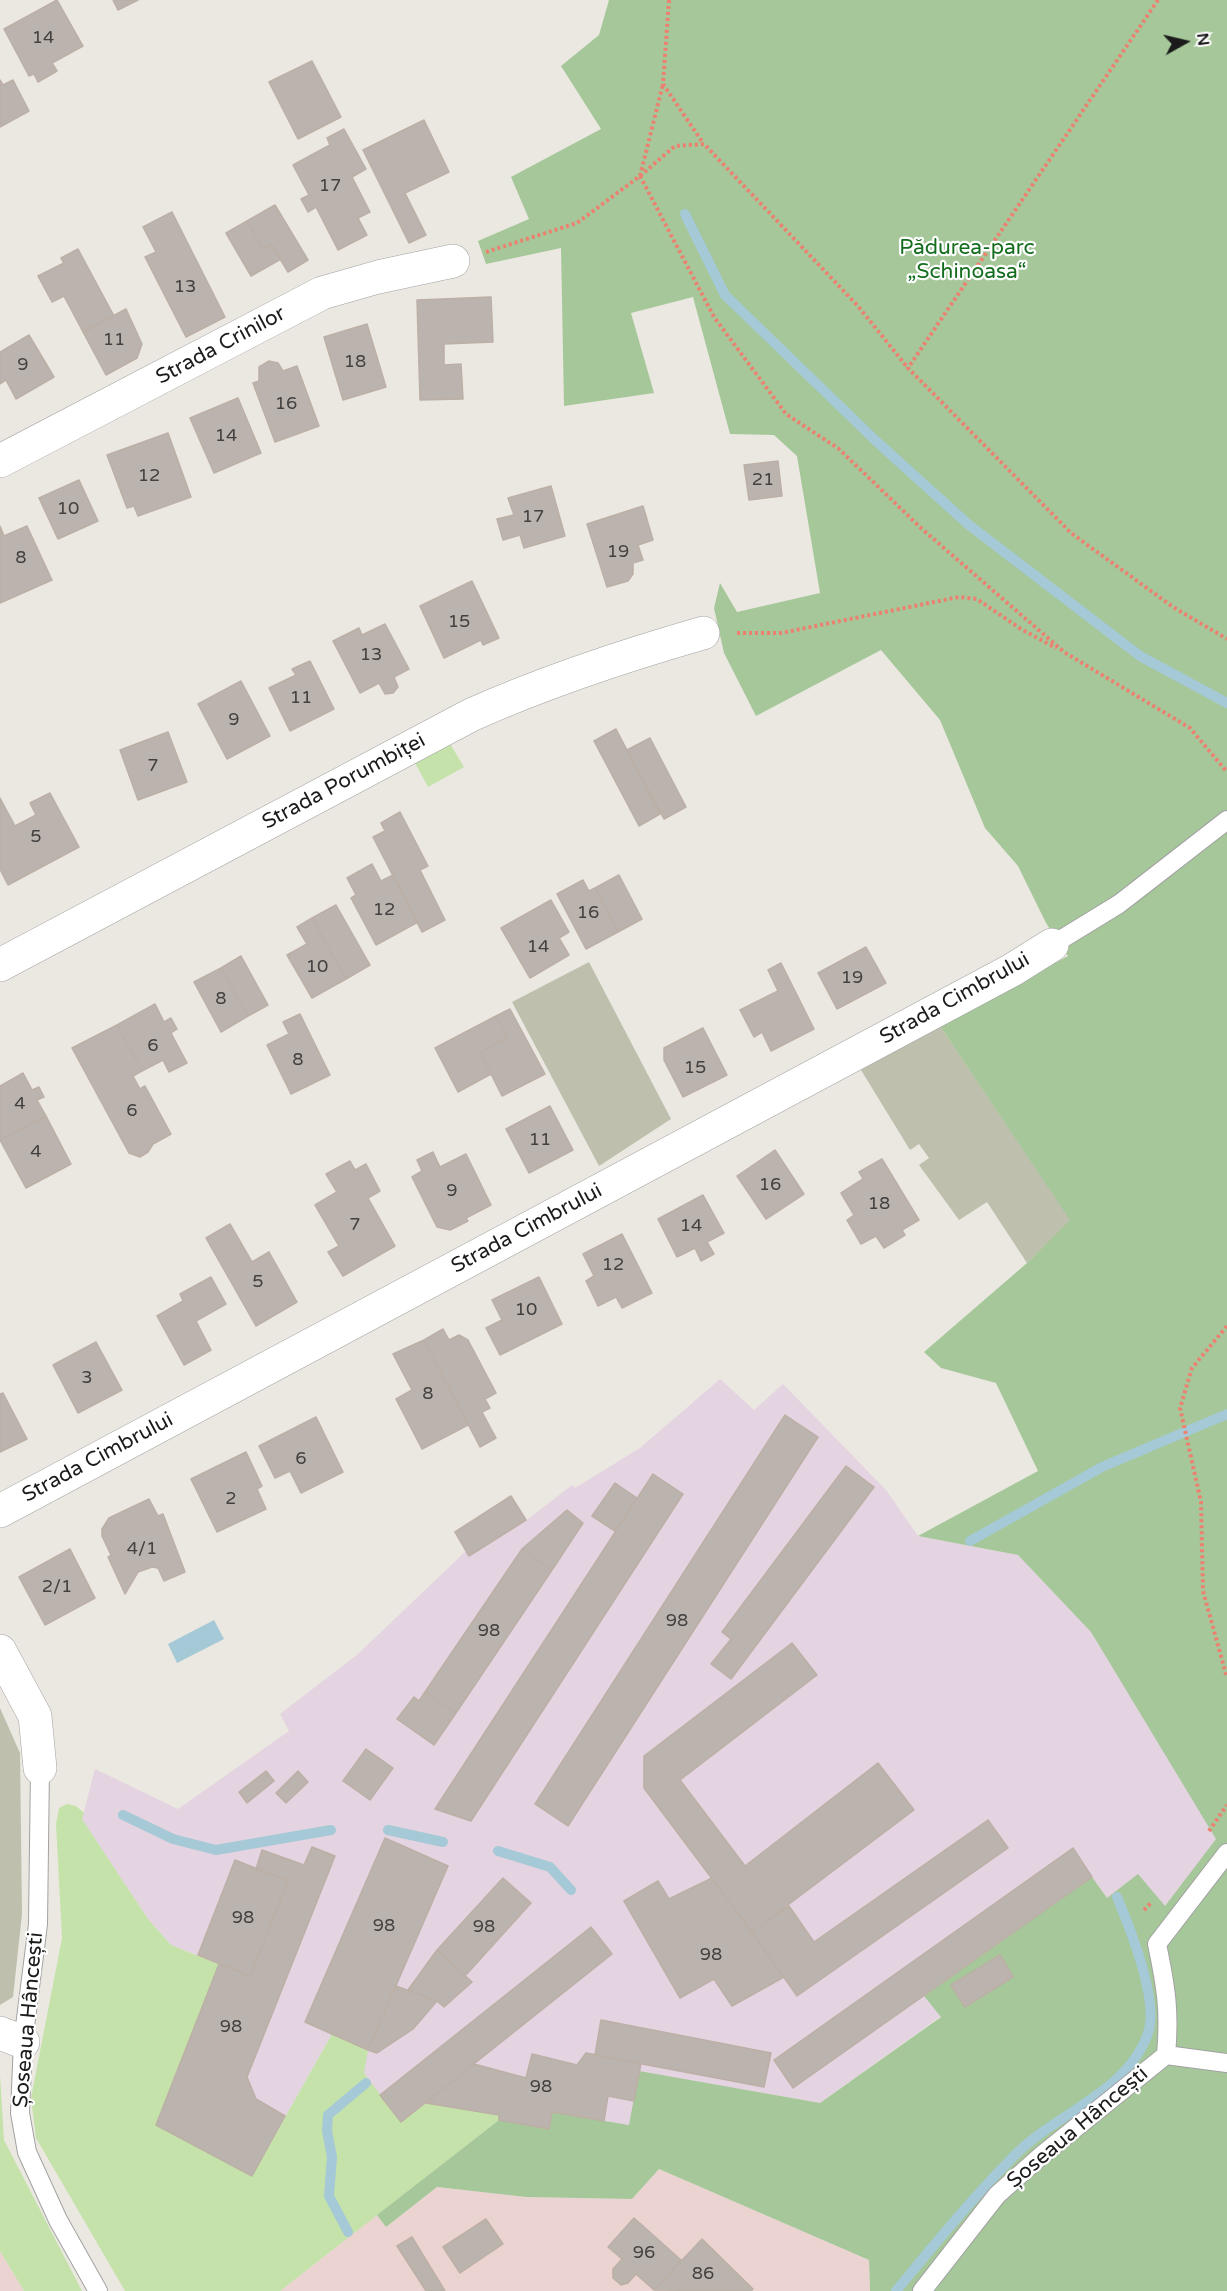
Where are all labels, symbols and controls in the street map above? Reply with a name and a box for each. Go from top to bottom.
north arrow [1155,12,1215,72]
house number: 14 [32,27,54,49]
text: N [1192,32,1214,47]
house number: 17 [319,175,341,197]
park label: Pădurea-parc „Schinoasa“ [899,235,1035,285]
house number: 13 [174,276,196,298]
street label: Strada Crinilor [152,301,290,391]
house number: 11 [103,329,125,351]
house number: 18 [344,351,366,373]
house number: 9 [17,354,29,376]
house number: 16 [275,393,297,415]
house number: 14 [215,425,237,447]
house number: 12 [138,465,160,487]
house number: 21 [752,469,774,491]
house number: 10 [57,498,79,520]
house number: 17 [522,506,544,528]
house number: 19 [607,541,629,563]
house number: 8 [15,547,27,569]
house number: 15 [448,611,470,633]
house number: 13 [360,644,382,666]
house number: 11 [290,687,312,709]
house number: 9 [228,709,240,731]
street label: Strada Porumbiței [258,728,430,836]
house number: 7 [147,755,159,777]
house number: 5 [30,826,42,848]
house number: 12 [373,899,395,921]
house number: 16 [577,902,599,924]
house number: 14 [527,936,549,958]
street label: Strada Cimbrului [876,947,1034,1051]
house number: 10 [306,956,328,978]
house number: 19 [841,967,863,989]
house number: 8 [215,988,227,1010]
house number: 6 [147,1035,159,1057]
house number: 8 [292,1049,304,1071]
house number: 15 [684,1057,706,1079]
house number: 4 [14,1093,26,1115]
house number: 6 [126,1100,138,1122]
house number: 11 [529,1129,551,1151]
house number: 4 [30,1141,42,1163]
house number: 16 [759,1174,781,1196]
street label: Strada Cimbrului [447,1179,607,1279]
house number: 9 [446,1180,458,1202]
house number: 18 [868,1193,890,1215]
house number: 7 [349,1214,361,1236]
house number: 14 [680,1215,702,1237]
house number: 12 [602,1254,624,1276]
house number: 5 [252,1271,264,1293]
house number: 10 [515,1299,537,1321]
house number: 3 [81,1367,93,1389]
house number: 8 [422,1383,434,1405]
street label: Strada Cimbrului [18,1408,178,1508]
house number: 6 [295,1448,307,1470]
house number: 2 [225,1488,237,1510]
house number: 4/1 [127,1538,157,1560]
house number: 2/1 [42,1576,72,1598]
house number: 98 [666,1610,688,1632]
house number: 98 [478,1620,500,1642]
house number: 98 [232,1907,254,1929]
house number: 98 [373,1915,395,1937]
house number: 98 [473,1916,495,1938]
street label: Șoseaua Hâncești [9,1931,49,2109]
house number: 98 [700,1944,722,1966]
house number: 98 [220,2016,242,2038]
street label: Șoseaua Hâncești [1002,2062,1154,2194]
house number: 98 [530,2076,552,2098]
house number: 96 [633,2242,655,2264]
house number: 86 [692,2263,714,2285]

